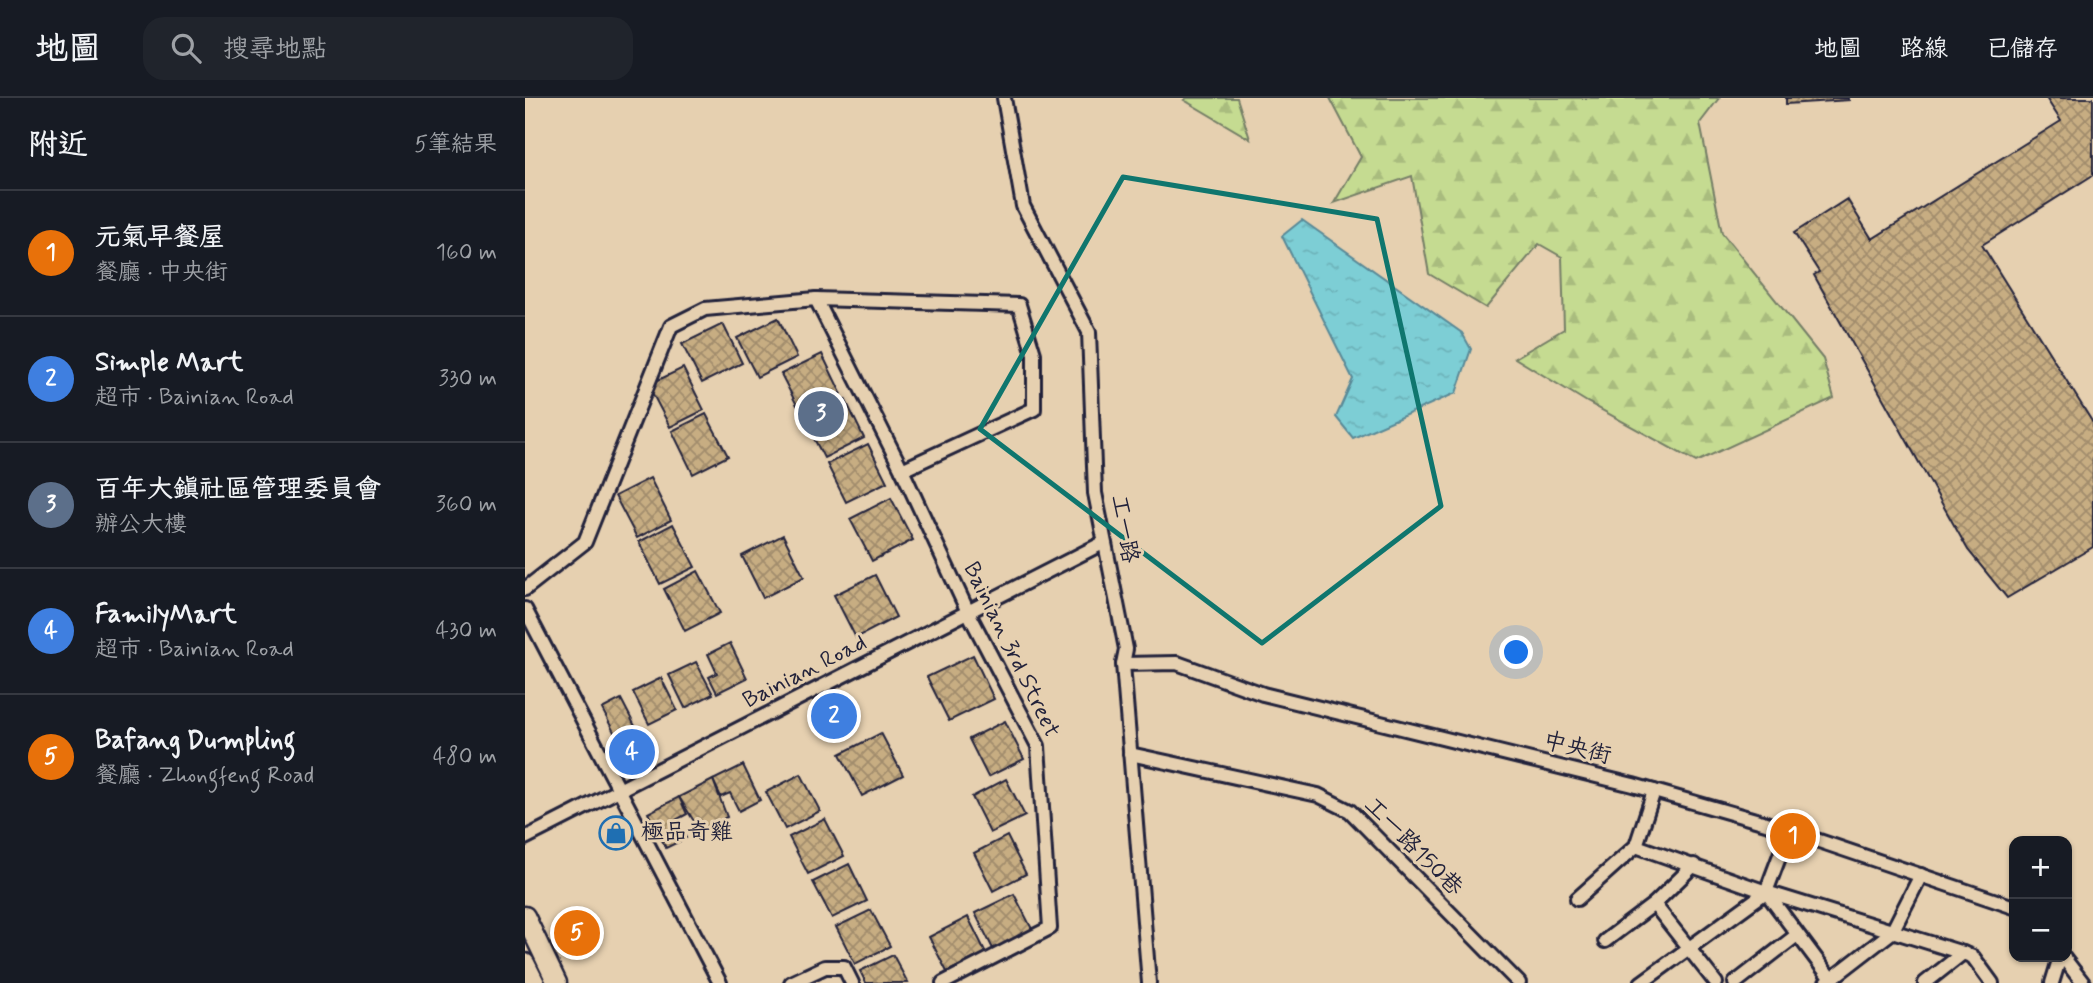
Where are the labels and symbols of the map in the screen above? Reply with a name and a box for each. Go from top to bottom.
pin: 3 [798,388,844,440]
street label: 工一路 [1103,492,1145,566]
street label: Bainian 3rd Street [956,557,1066,743]
street label: Bainian Road [738,628,872,716]
your location [1499,635,1533,669]
pin: 2 [811,690,857,742]
pin: 4 [609,726,655,778]
street label: 中央街 [1540,726,1614,772]
street label: 工一路150巷 [1357,791,1470,904]
pin: 1 [1770,810,1816,862]
shop icon: 極品奇雞 [597,814,635,852]
place label: 極品奇雞 [641,818,733,848]
pin: 5 [554,907,600,959]

